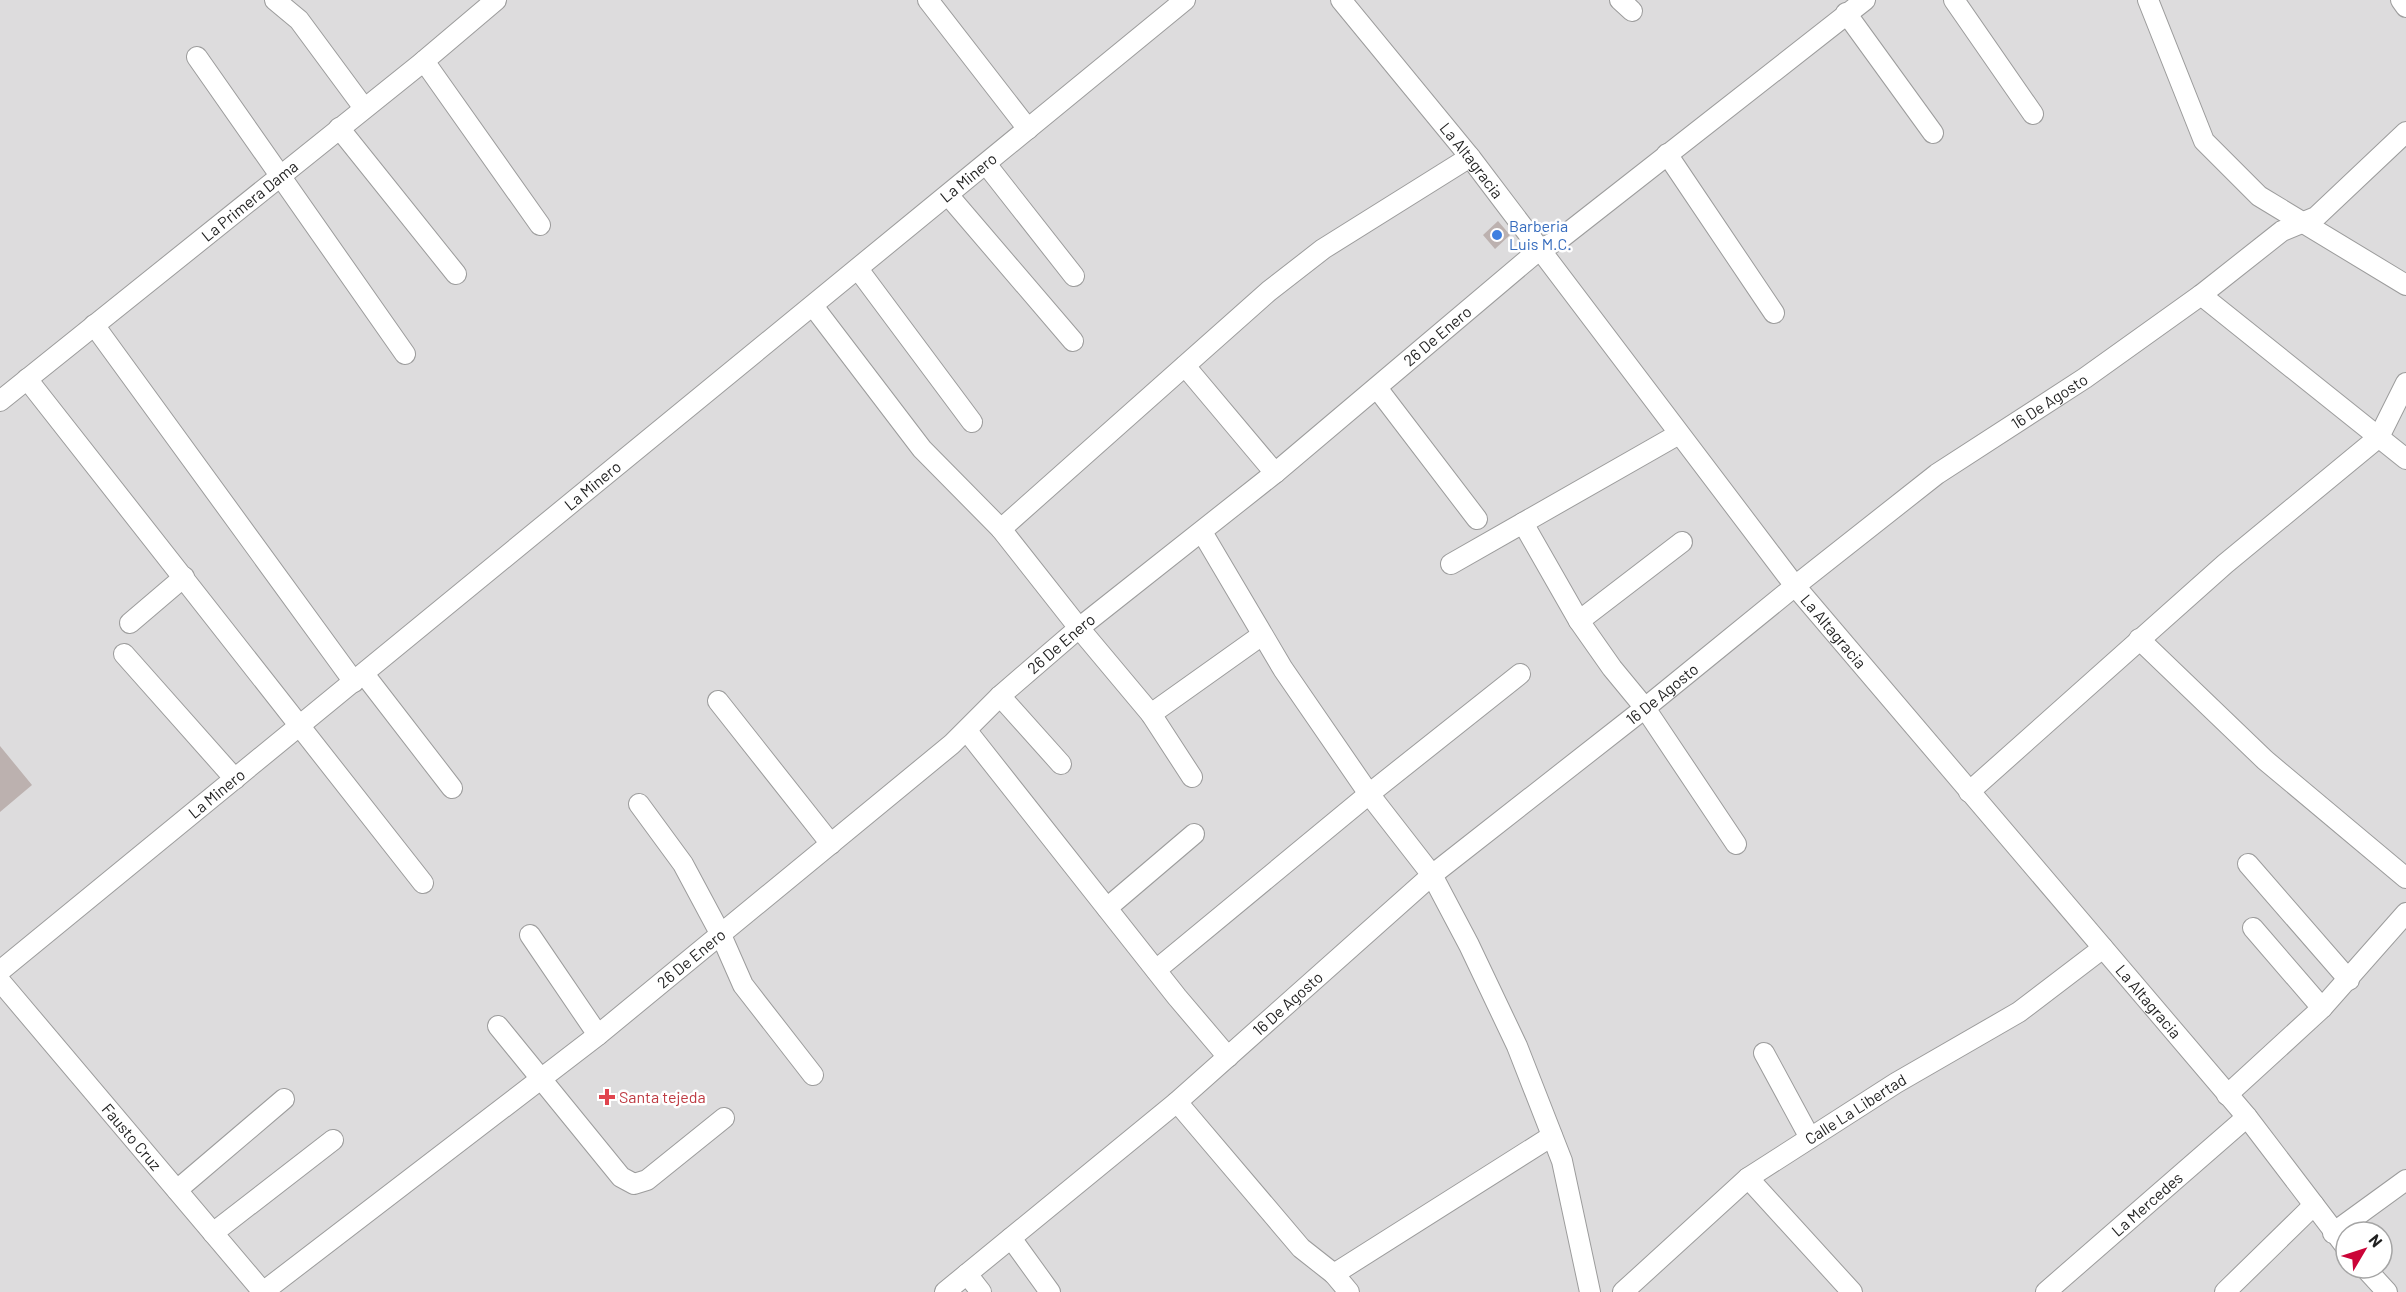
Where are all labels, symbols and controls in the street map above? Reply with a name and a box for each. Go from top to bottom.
street label: La Altagracia [1437,118,1508,202]
street label: La Minero [936,148,1000,206]
street label: La Primera Dama [197,156,301,245]
place label: Barberia Luis M.C. [1509,216,1572,253]
marker: Barberia Luis M.C. [1490,228,1504,242]
street label: 26 De Enero [1399,301,1475,369]
street label: 16 De Agosto [2007,369,2091,432]
street label: La Minero [560,456,624,514]
street label: La Altagracia [1797,590,1871,672]
street label: 26 De Enero [1023,609,1099,677]
street label: 16 De Agosto [1622,659,1702,728]
street label: La Minero [184,764,248,822]
street label: 26 De Enero [653,924,729,992]
street label: La Altagracia [2112,960,2186,1042]
street label: 16 De Agosto [1248,967,1326,1039]
street label: Calle La Libertad [1801,1069,1909,1148]
place label: Santa tejeda [619,1087,706,1106]
marker: Santa tejeda [600,1090,614,1104]
street label: Fausto Cruz [98,1099,166,1174]
street label: La Mercedes [2107,1168,2186,1240]
north arrow [2334,1220,2394,1280]
text: N [2365,1230,2387,1250]

